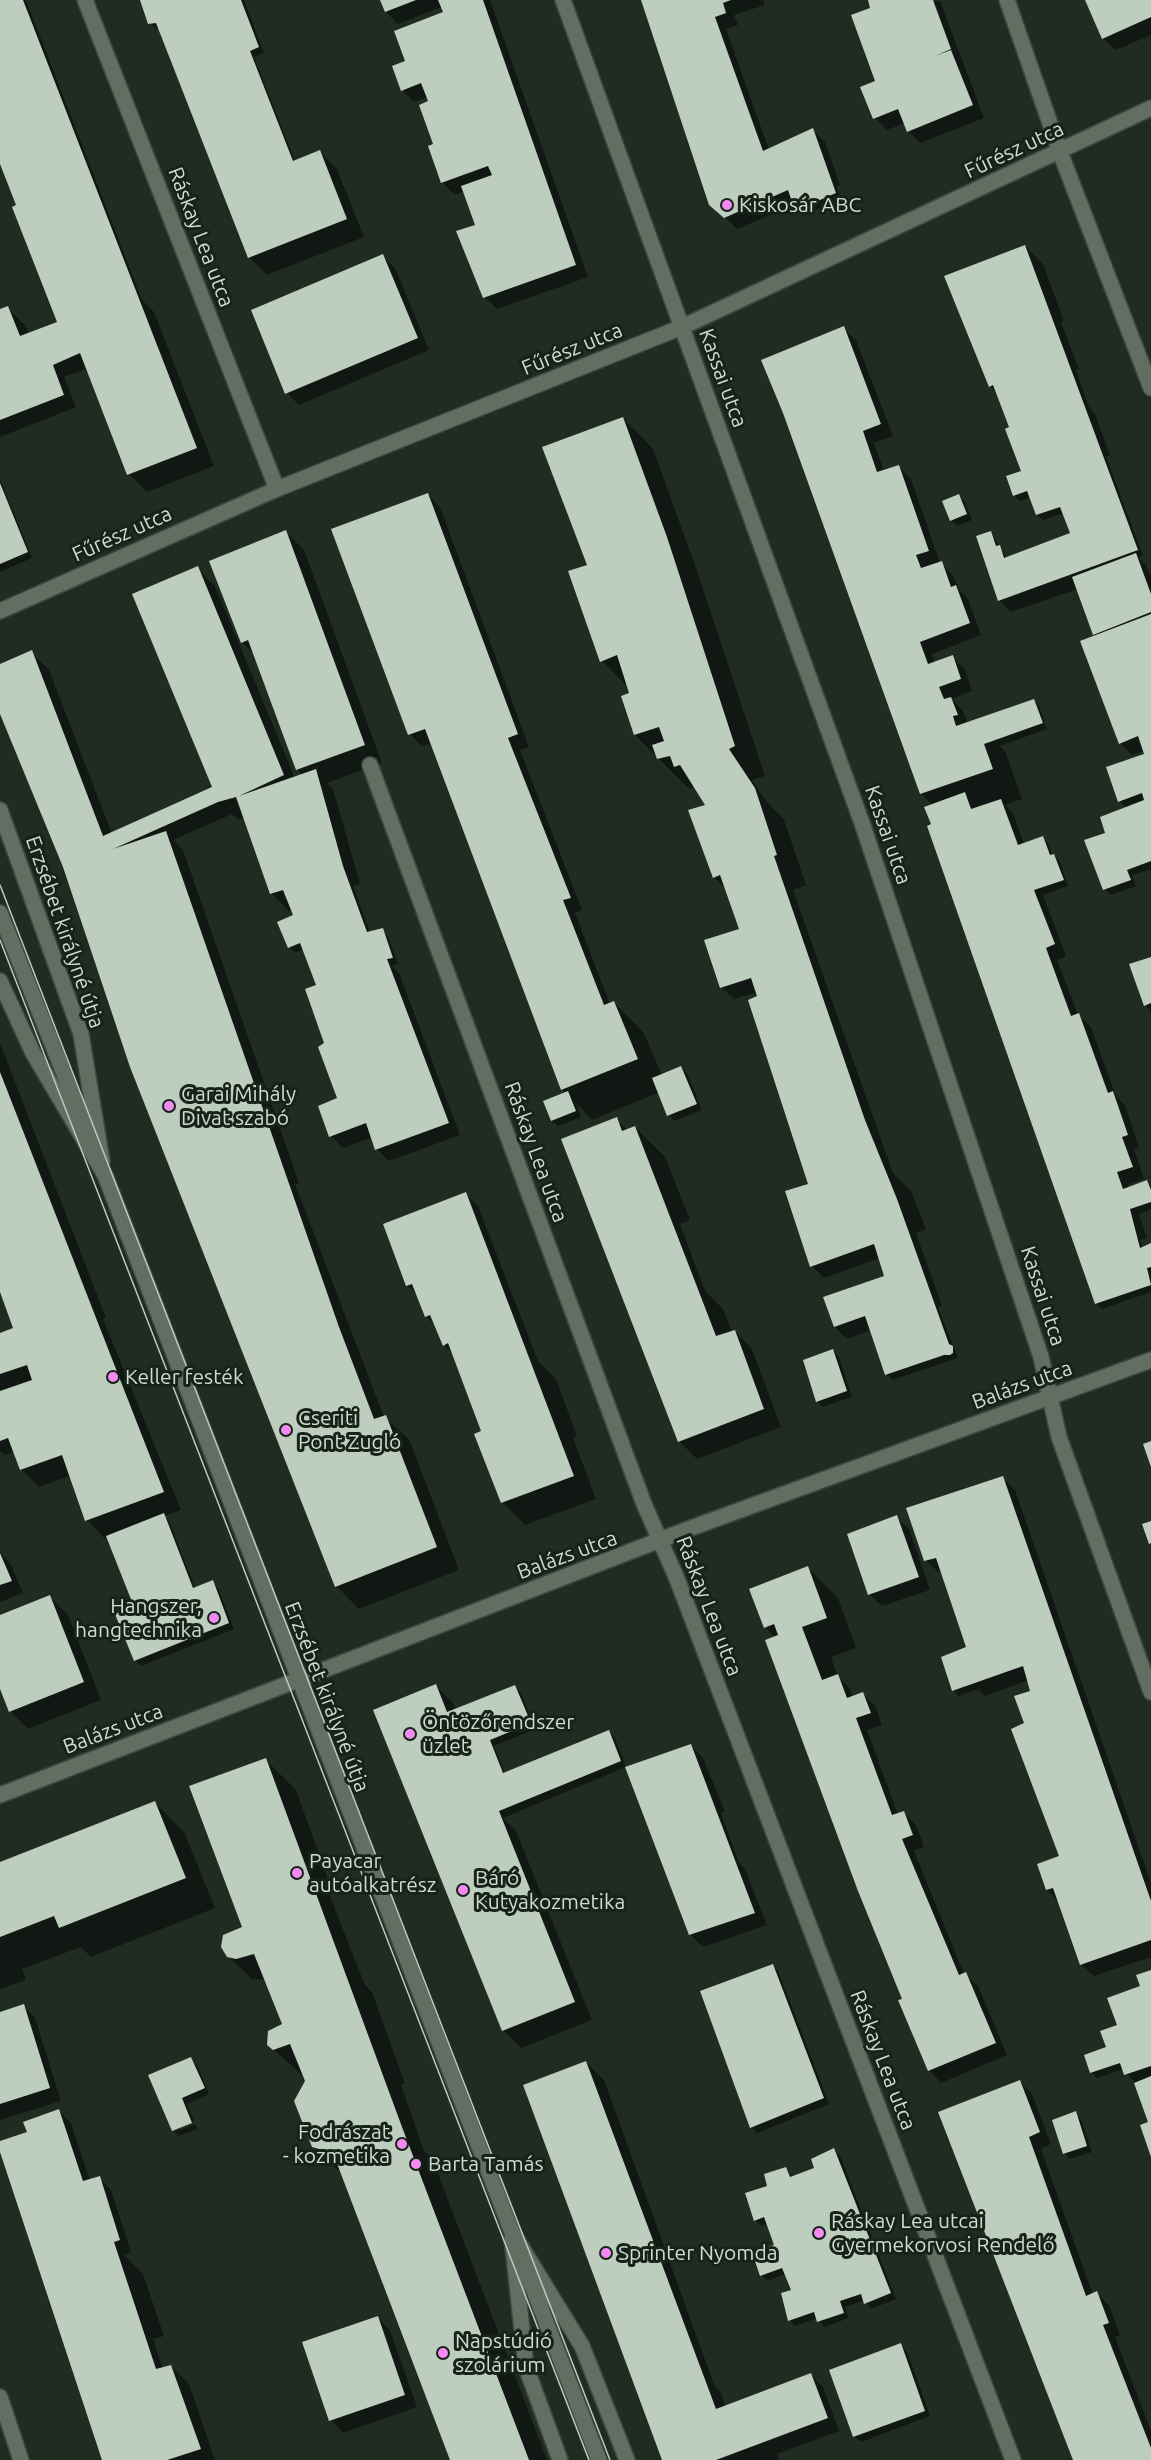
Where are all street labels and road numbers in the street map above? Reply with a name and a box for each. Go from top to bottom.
street label: Fűrész utca [960,116,1068,184]
street label: Ráskay Lea utca [163,163,239,311]
street label: Fűrész utca [518,317,626,381]
street label: Kassai utca [694,325,752,431]
street label: Fűrész utca [68,501,176,567]
street label: Kassai utca [859,782,917,888]
street label: Erzsébet királyné útja [20,833,110,1031]
street label: Ráskay Lea utca [499,1078,573,1226]
street label: Kassai utca [1015,1243,1071,1349]
street label: Balázs utca [968,1355,1076,1415]
street label: Balázs utca [513,1525,621,1585]
street label: Ráskay Lea utca [671,1532,747,1680]
street label: Erzsébet királyné útja [279,1598,375,1796]
street label: Balázs utca [60,1698,166,1760]
street label: Ráskay Lea utca [845,1986,921,2134]

